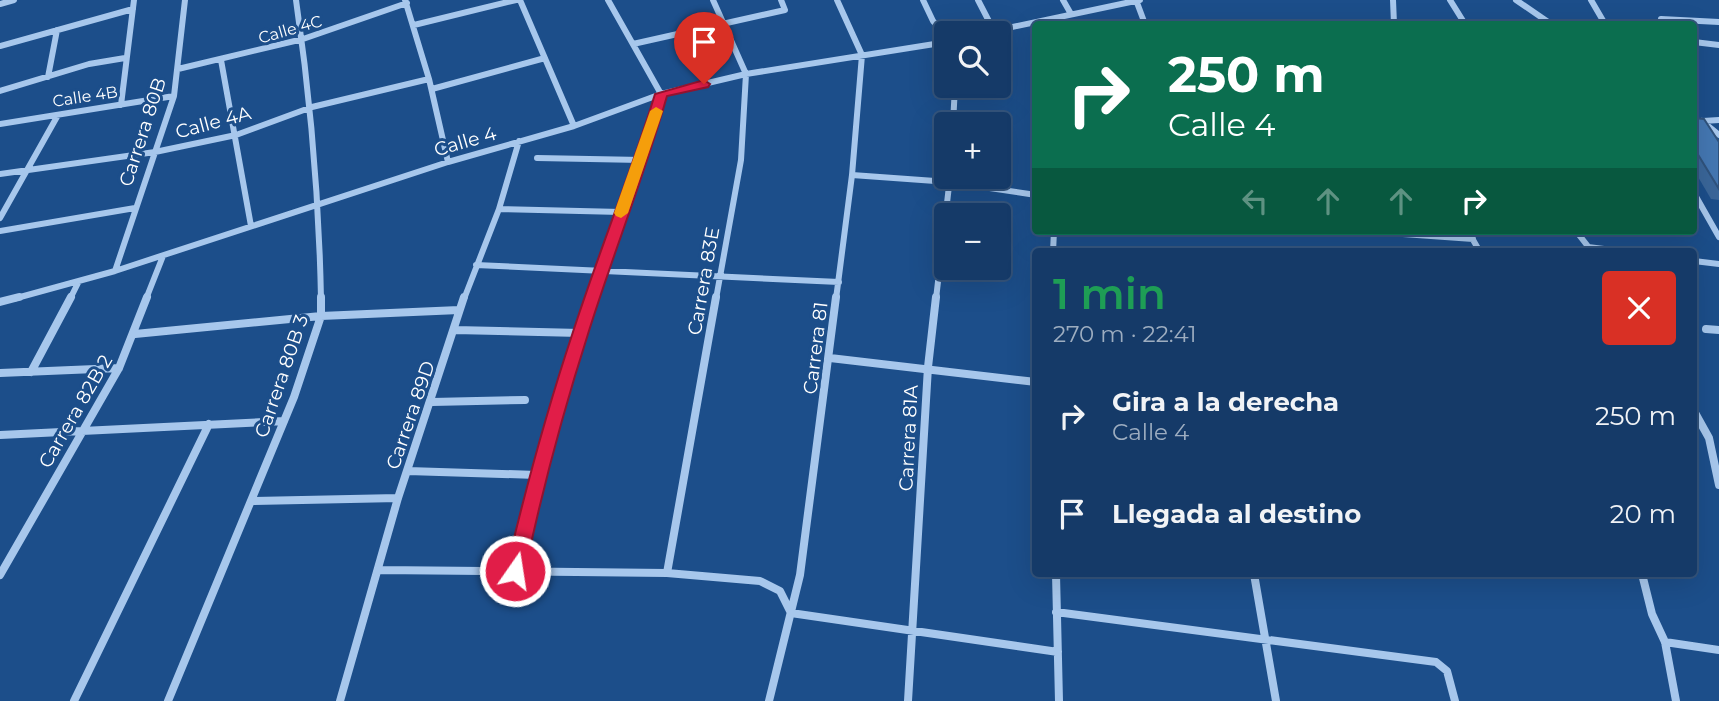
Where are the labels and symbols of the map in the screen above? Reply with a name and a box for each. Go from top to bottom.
street label: Calle 4C [256,11,324,48]
pin [674,12.0,734,84]
street label: Carrera 80B [114,75,171,189]
street label: Calle 4B [51,82,119,111]
street label: Calle 4A [173,101,254,144]
street label: Calle 4 [431,122,499,161]
street label: Carrera 83E [683,225,724,337]
street label: Carrera 81 [798,301,833,396]
street label: Carrera 80B 3 [250,312,313,441]
street label: Carrera 82B 2 [34,350,117,472]
street label: Carrera 89D [381,358,440,472]
street label: Carrera 81A [894,384,923,492]
position arrow [478,534,552,608]

